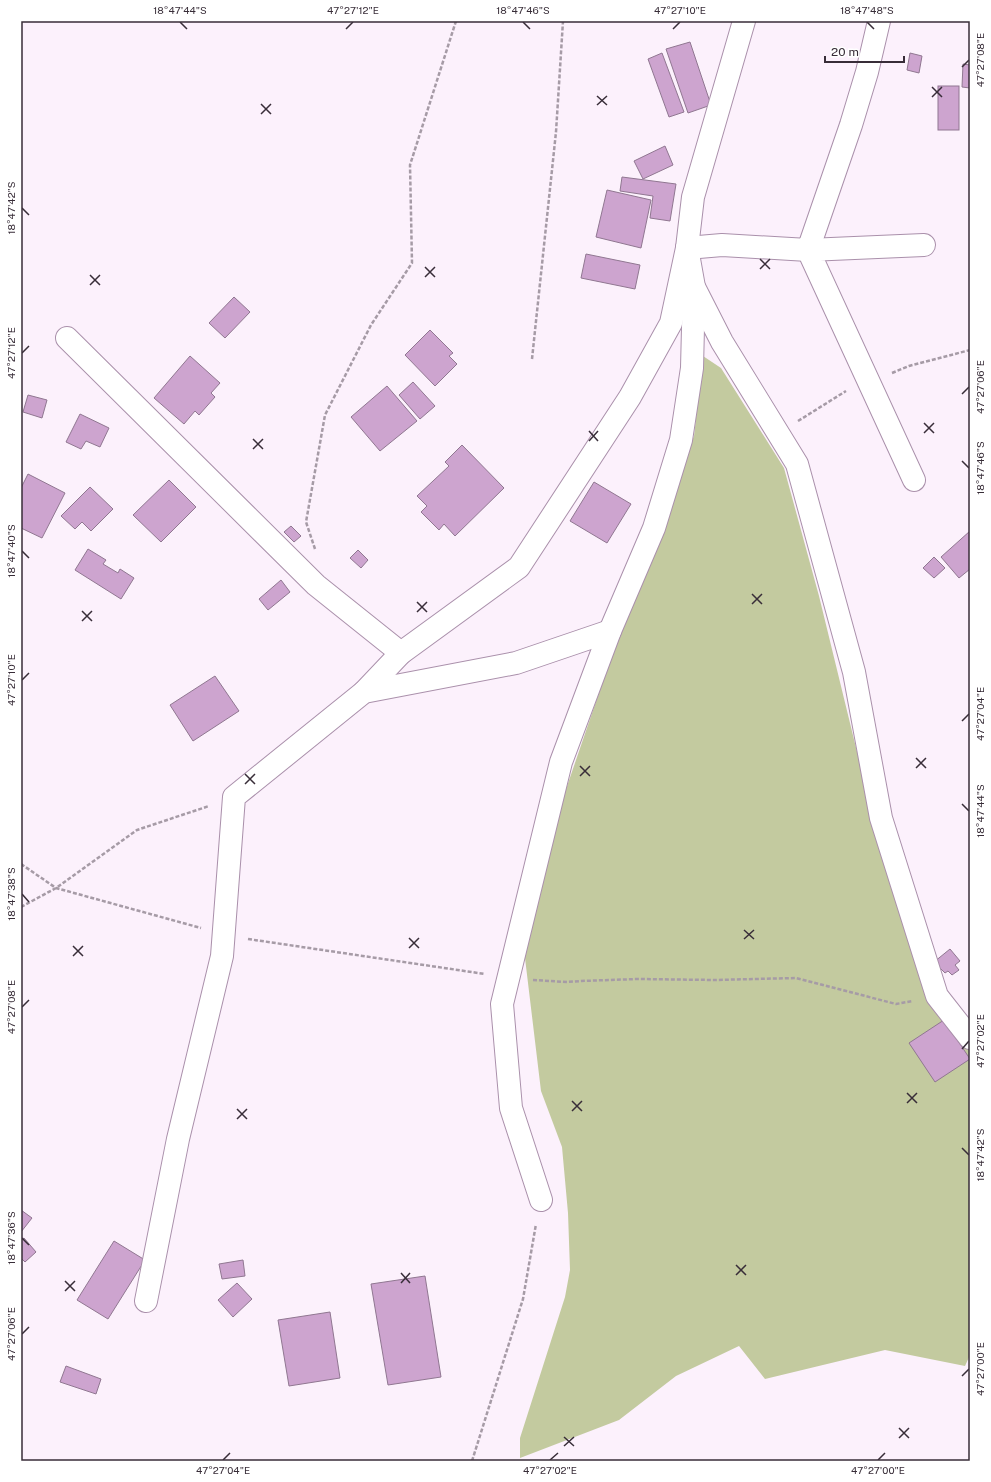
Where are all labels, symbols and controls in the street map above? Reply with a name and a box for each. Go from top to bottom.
text: 18°47'44"S [153,4,207,16]
text: 47°27'12"E [327,4,379,16]
text: 18°47'46"S [496,4,550,16]
text: 47°27'10"E [654,4,706,16]
text: 18°47'48"S [840,4,894,16]
text: 47°27'08"E [974,33,986,87]
scale bar [825,38,904,64]
text: 20 m [831,45,859,59]
text: 18°47'42"S [5,181,17,235]
text: 47°27'12"E [5,327,17,379]
text: 47°27'06"E [974,360,986,414]
text: 18°47'46"S [974,441,986,495]
text: 18°47'40"S [5,524,17,578]
text: 47°27'10"E [5,654,17,706]
text: 47°27'04"E [974,687,986,741]
text: 18°47'44"S [974,784,986,838]
text: 18°47'38"S [5,867,17,921]
text: 47°27'08"E [5,980,17,1034]
text: 47°27'02"E [974,1014,986,1068]
text: 18°47'42"S [974,1128,986,1182]
text: 18°47'36"S [5,1211,17,1265]
text: 47°27'06"E [5,1307,17,1361]
text: 47°27'00"E [974,1342,986,1396]
text: 47°27'04"E [196,1464,250,1476]
text: 47°27'02"E [523,1464,577,1476]
text: 47°27'00"E [851,1464,905,1476]

